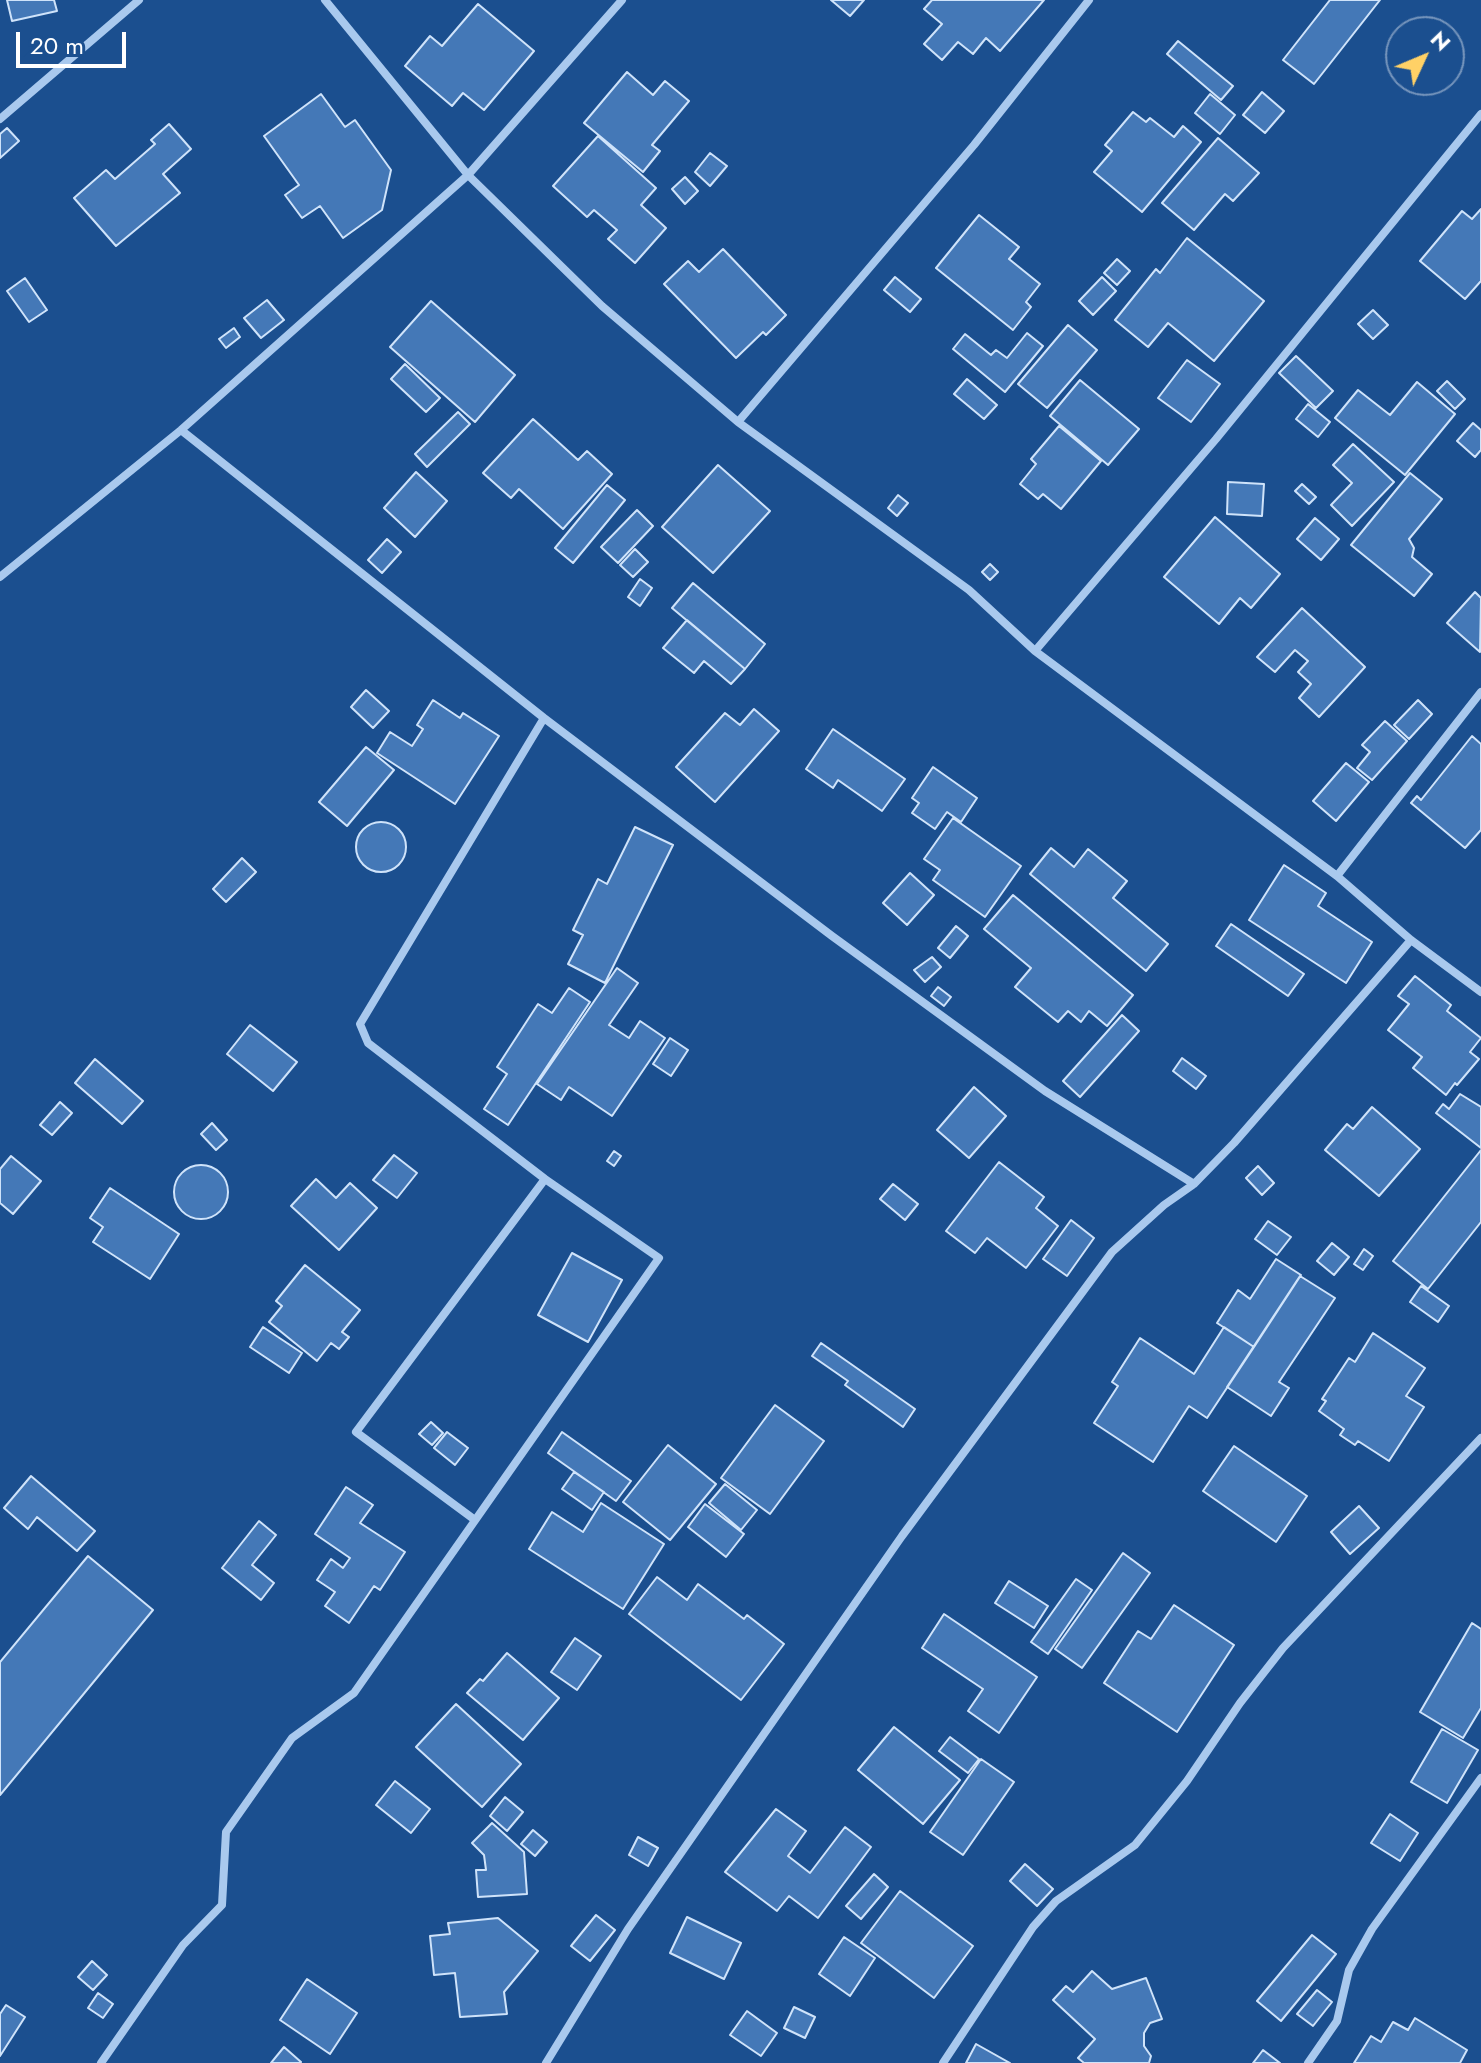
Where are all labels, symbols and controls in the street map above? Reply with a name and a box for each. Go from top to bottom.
scale bar [20,16,130,66]
north arrow [1385,16,1465,96]
text: N [1423,23,1458,58]
text: 20 m [30,28,84,63]

